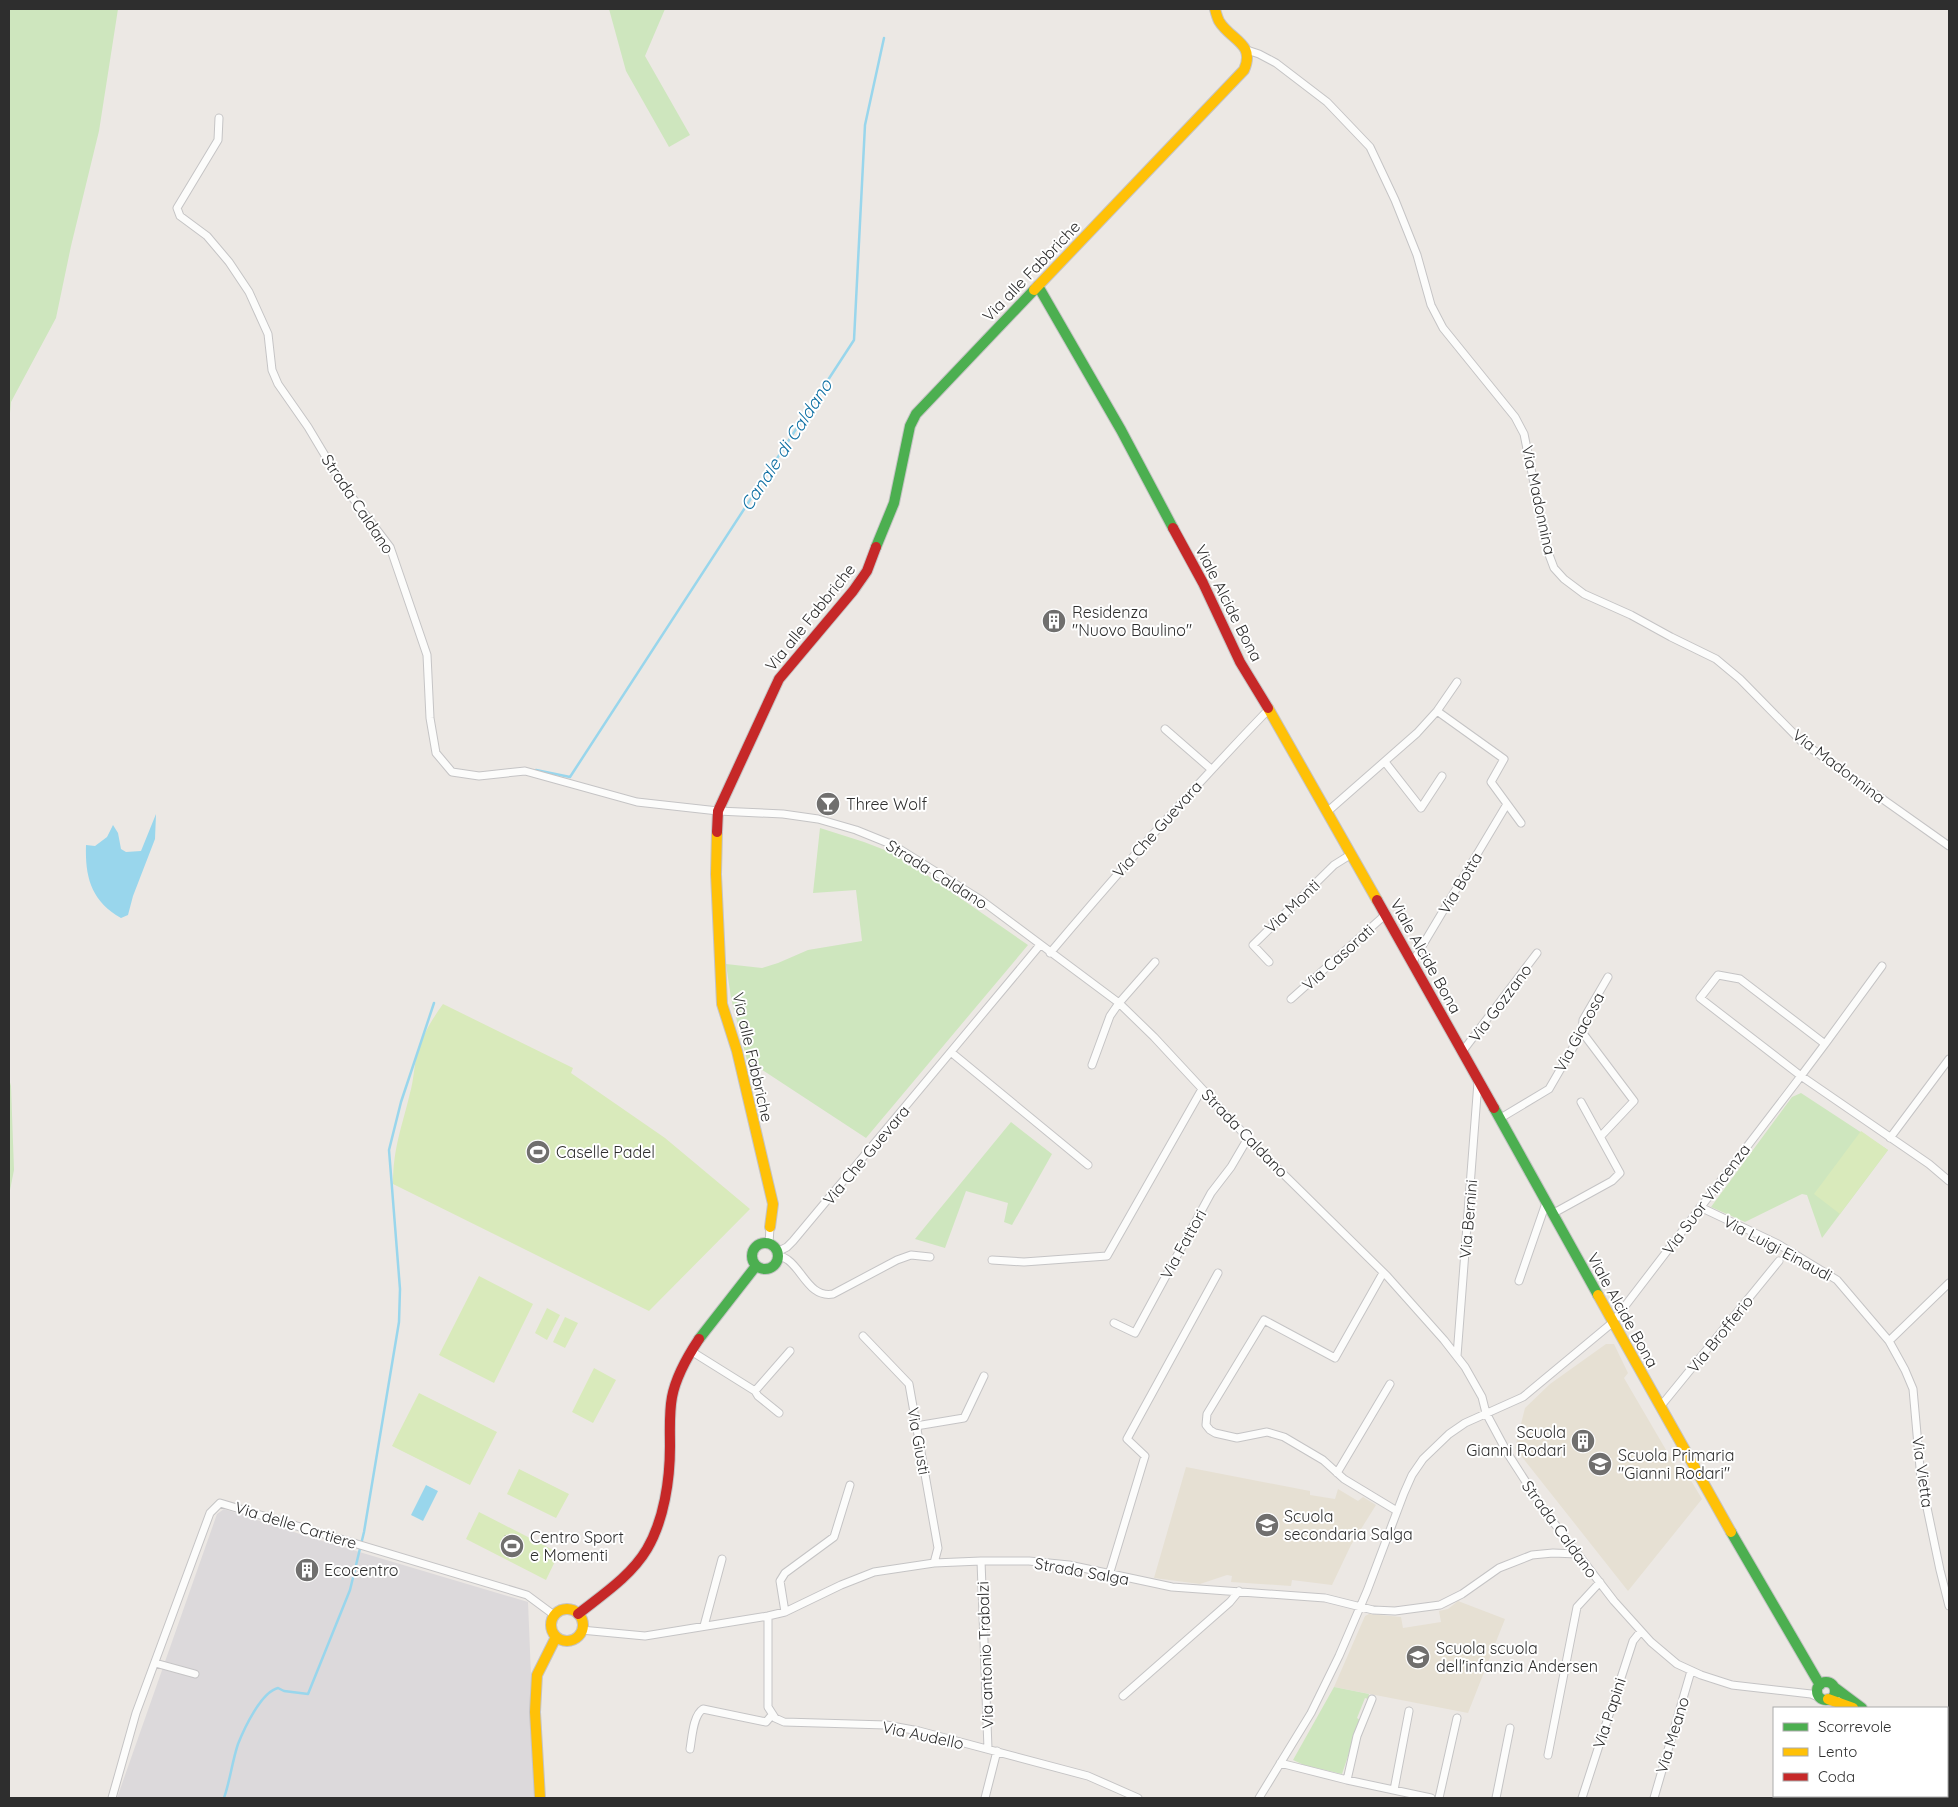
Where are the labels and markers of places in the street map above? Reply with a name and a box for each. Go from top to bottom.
place label: Residenza "Nuovo Baulino" [1072,602,1192,640]
building icon: Residenza "Nuovo Baulino" [1041,608,1067,634]
bar icon: Three Wolf [815,791,841,817]
place label: Three Wolf [846,794,928,814]
sports icon: Caselle Padel [525,1139,551,1165]
place label: Caselle Padel [556,1142,655,1162]
place label: Scuola Gianni Rodari [1466,1422,1566,1460]
building icon: Scuola Gianni Rodari [1570,1428,1596,1454]
place label: Scuola Primaria "Gianni Rodari" [1618,1445,1734,1483]
school or university icon: Scuola Primaria "Gianni Rodari" [1587,1451,1613,1477]
place label: Scuola secondaria Salga [1284,1506,1413,1544]
school or university icon: Scuola secondaria Salga [1254,1512,1280,1538]
place label: Centro Sport e Momenti [530,1527,624,1565]
sports icon: Centro Sport e Momenti [499,1533,525,1559]
building icon: Ecocentro [294,1557,320,1583]
place label: Ecocentro [324,1560,398,1580]
place label: Scuola scuola dell'infanzia Andersen [1436,1638,1598,1676]
school or university icon: Scuola scuola dell'infanzia Andersen [1405,1644,1431,1670]

